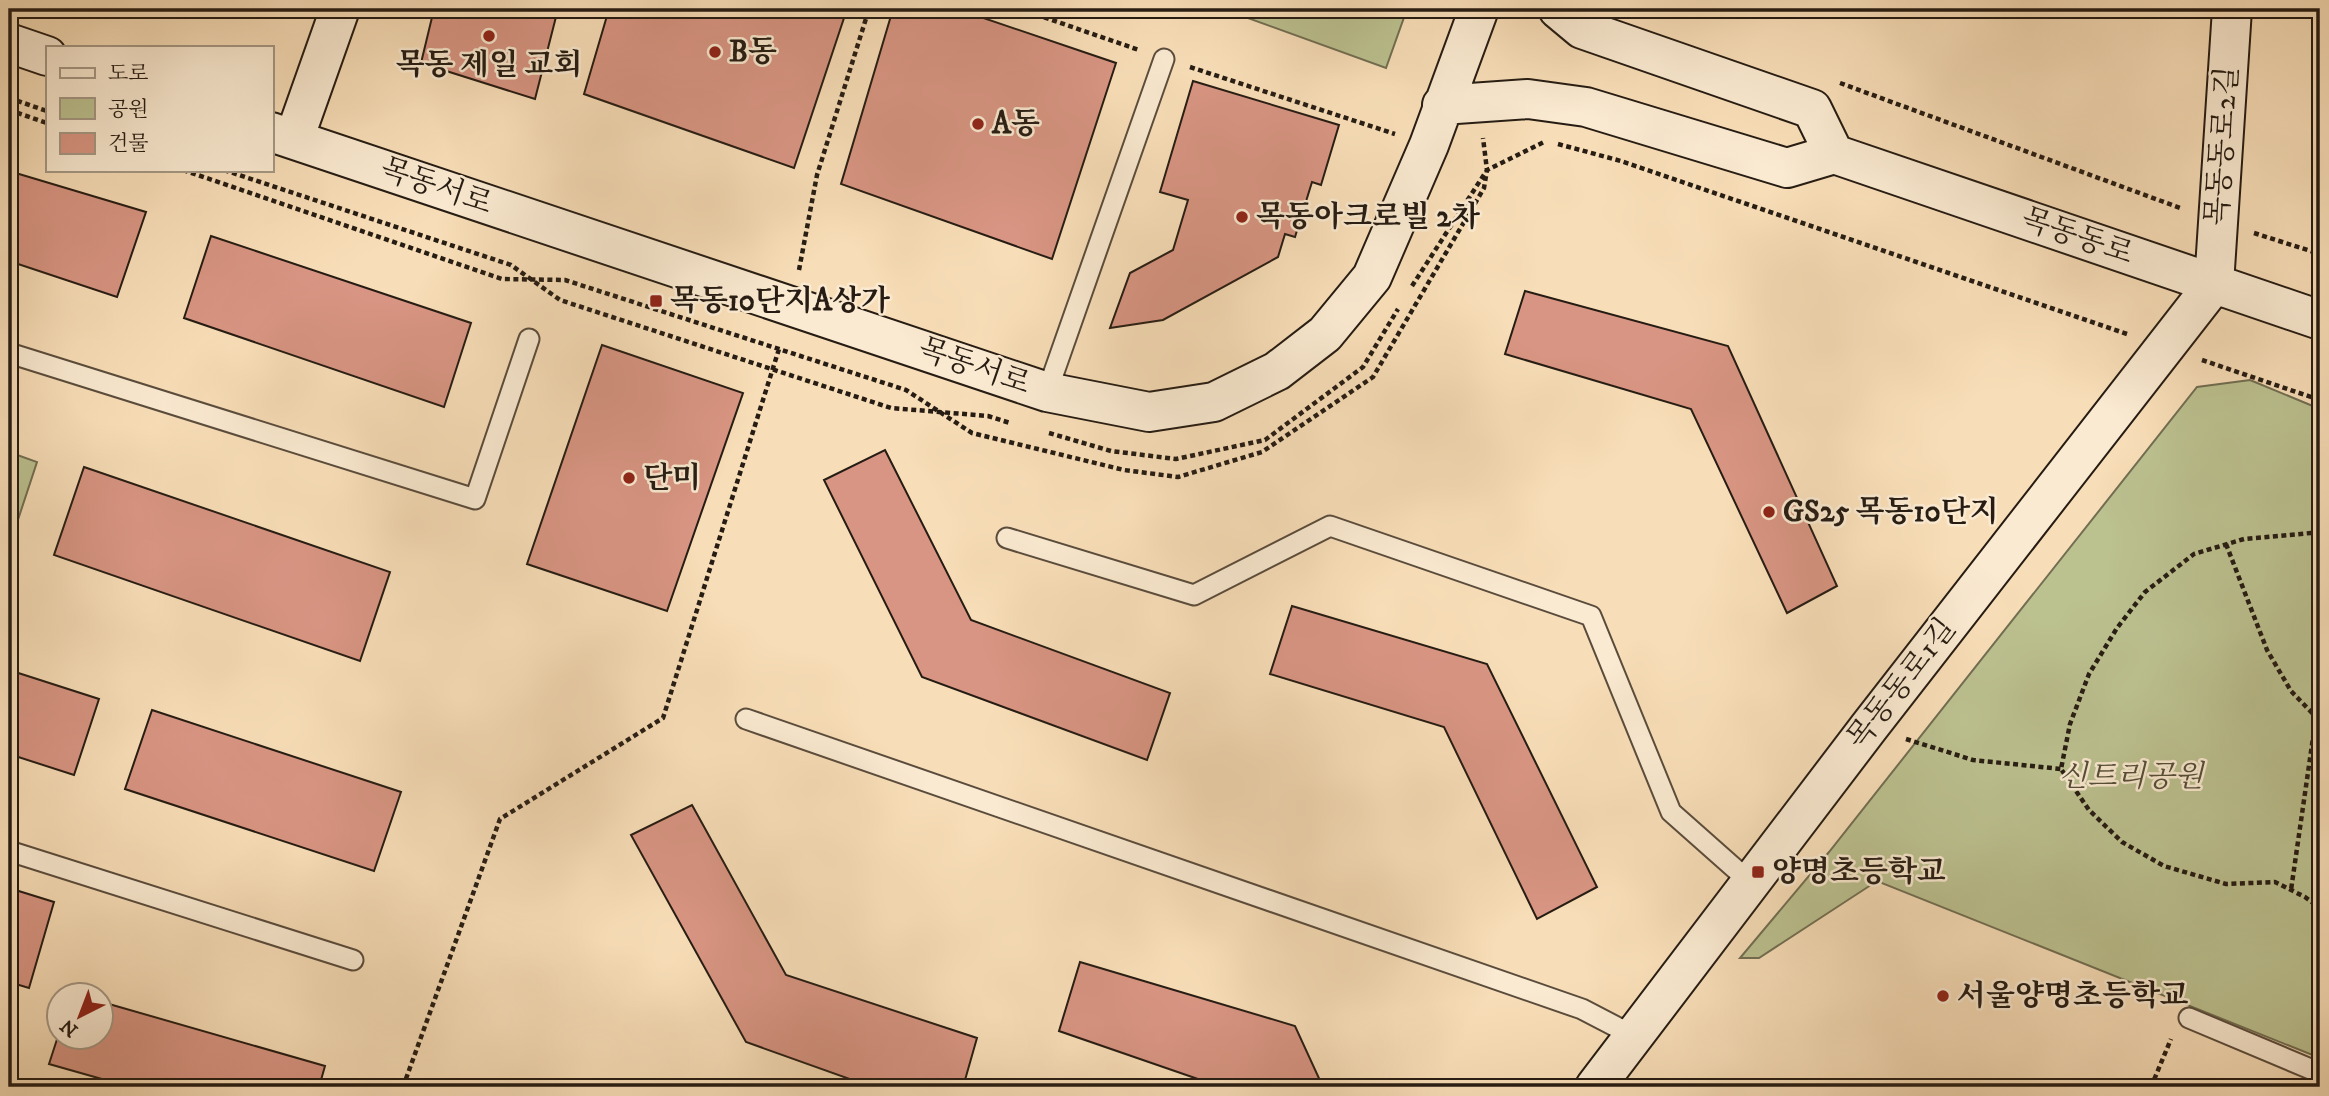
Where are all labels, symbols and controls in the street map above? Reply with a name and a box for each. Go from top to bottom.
marker: 목동 제일 교회 [481,28,497,44]
place label: B동 [729,34,777,71]
marker: B동 [707,44,723,60]
legend [46,46,273,172]
place label: 목동 제일 교회 [396,47,582,84]
text: 도로 [108,61,149,87]
street label: 목동동로2길 [2199,65,2247,227]
text: 공원 [108,97,149,123]
place label: A동 [991,106,1040,143]
marker: A동 [970,116,986,132]
text: 건물 [108,131,149,157]
street label: 목동서로 [375,151,497,223]
place label: 목동아크로빌 2차 [1256,199,1480,236]
street label: 목동동로 [2016,201,2138,273]
marker: 목동아크로빌 2차 [1234,209,1250,225]
place label: 목동10단지A상가 [670,283,890,320]
marker: 목동10단지A상가 [648,293,664,309]
street label: 목동서로 [913,331,1035,403]
place label: 단미 [643,460,701,497]
marker: 단미 [621,470,637,486]
place label: GS25 목동10단지 [1783,494,1999,531]
marker: GS25 목동10단지 [1761,504,1777,520]
street label: 목동동로1길 [1839,611,1965,757]
park label: 신트리공원 [2059,759,2205,796]
place label: 양명초등학교 [1772,854,1946,891]
marker: 양명초등학교 [1750,864,1766,880]
place label: 서울양명초등학교 [1957,978,2189,1015]
north arrow [46,981,116,1050]
marker: 서울양명초등학교 [1935,988,1951,1004]
text: N [56,1013,83,1041]

